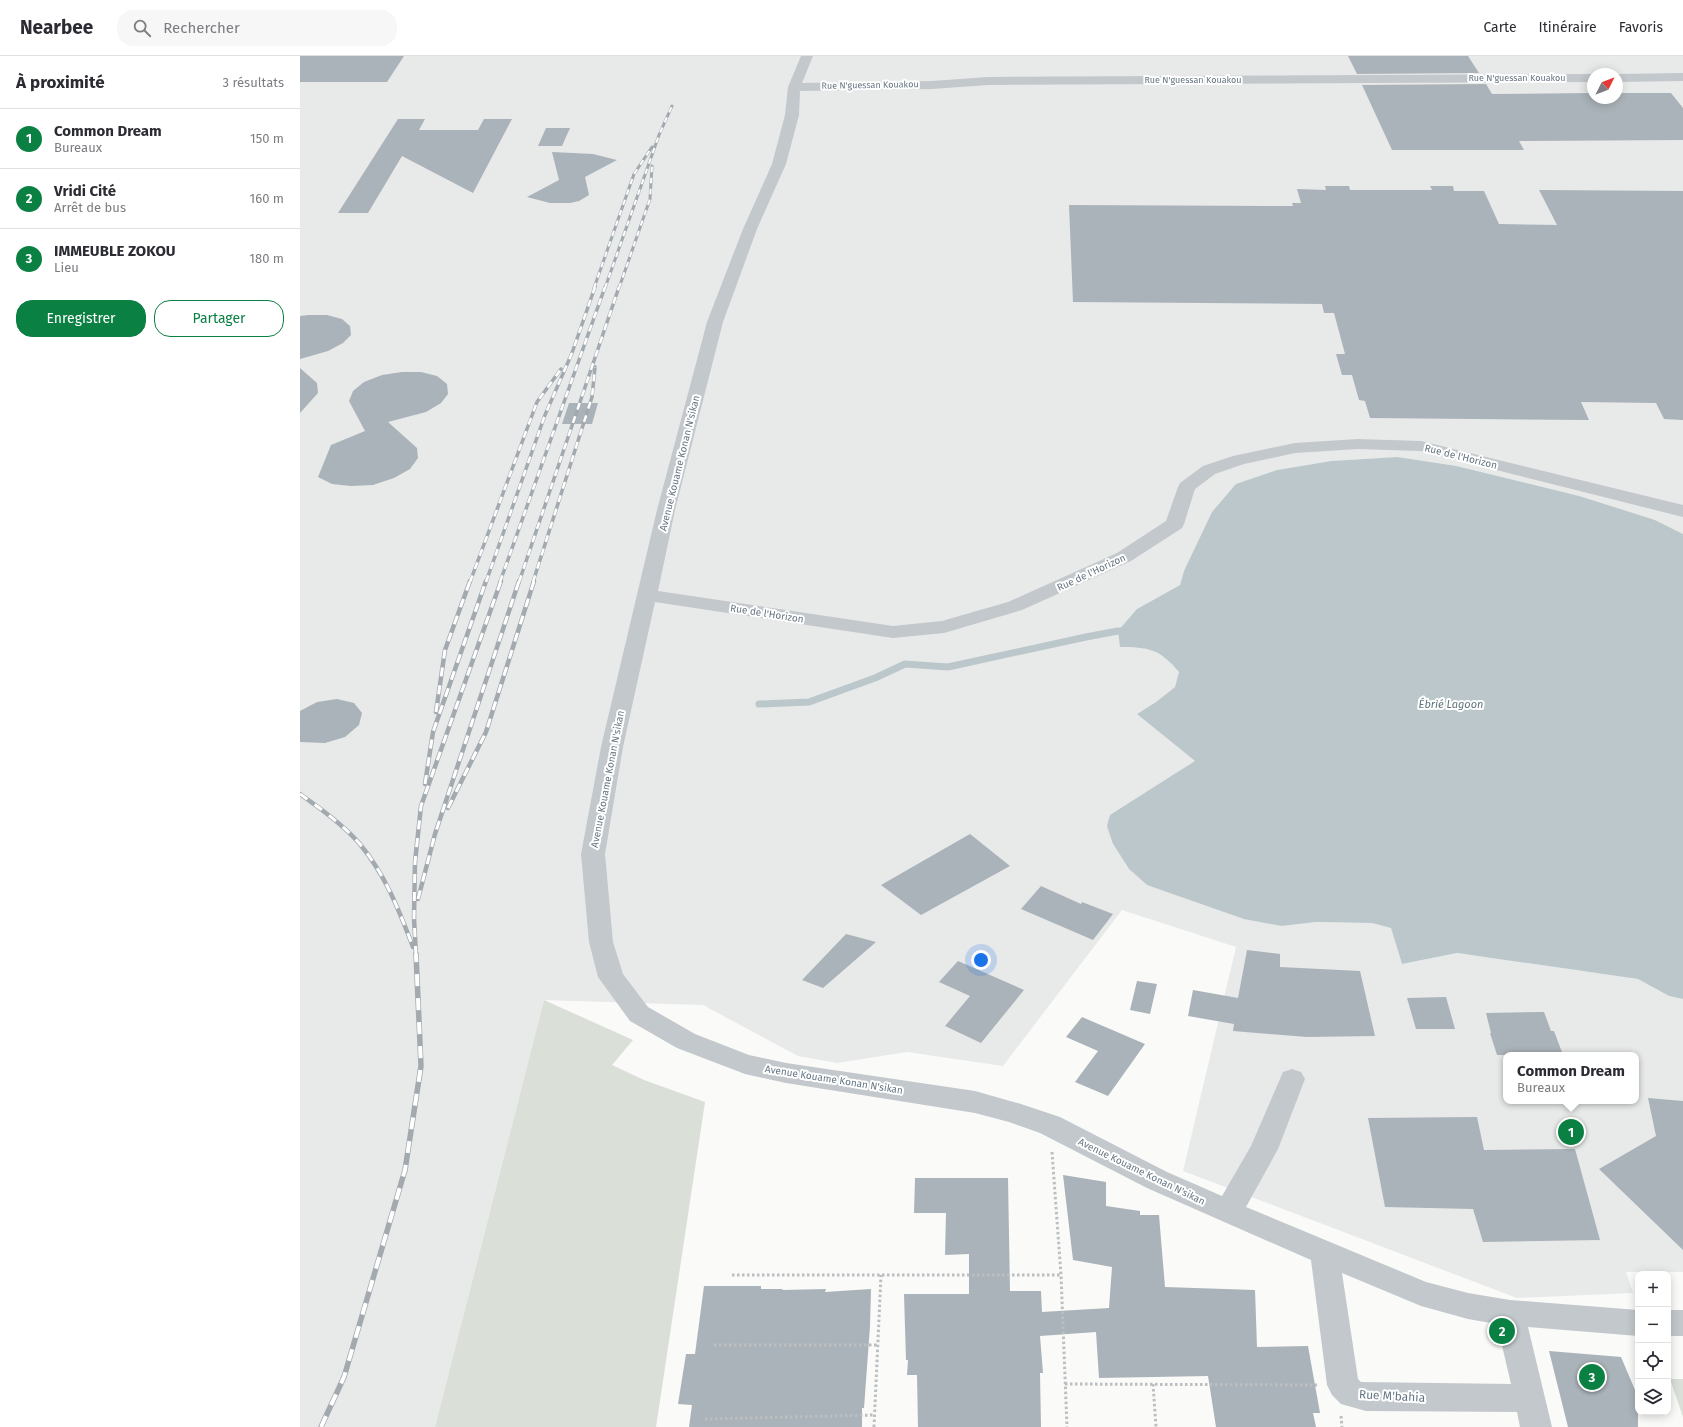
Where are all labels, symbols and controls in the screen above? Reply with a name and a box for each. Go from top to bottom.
search box [117,10,397,46]
text: Nearbee [20,16,93,39]
icon: search [131,17,153,39]
text: Rechercher [163,19,240,37]
text: Carte [1483,19,1517,36]
text: Itinéraire [1539,19,1597,36]
text: Favoris [1619,19,1663,36]
north arrow [1587,68,1623,104]
text: À proximité [16,72,105,93]
street label: Rue N'guessan Kouakou [1468,73,1566,83]
text: 3 résultats [222,75,284,90]
street label: Rue N'guessan Kouakou [1144,75,1242,85]
street label: Rue N'guessan Kouakou [821,79,919,91]
text: Common Dream [54,122,162,140]
text: 1 [26,131,32,146]
text: 150 m [250,131,284,146]
text: Bureaux [54,140,102,155]
text: Vridi Cité [54,182,116,200]
text: 2 [26,191,32,206]
text: 160 m [250,191,284,206]
text: Arrêt de bus [54,200,126,215]
text: IMMEUBLE ZOKOU [54,242,176,260]
text: 3 [26,251,32,266]
text: 180 m [249,251,284,266]
text: Lieu [54,260,79,275]
button: Enregistrer [16,300,146,337]
button: Partager [154,300,284,337]
street label: Avenue Kouame Konan N'sikan [657,394,703,532]
street label: Rue de l'Horizon [1423,442,1498,472]
street label: Rue de l'Horizon [1055,552,1128,594]
street label: Rue de l'Horizon [729,602,804,626]
water label: Ébrié Lagoon [1419,697,1483,711]
street label: Avenue Kouame Konan N'sikan [589,710,627,849]
your location [971,950,991,970]
popup [1503,1052,1639,1104]
text: Common Dream [1517,1062,1625,1080]
street label: Avenue Kouame Konan N'sikan [764,1063,904,1097]
text: Bureaux [1517,1080,1565,1095]
pin: 1 [1558,1117,1584,1147]
street label: Avenue Kouame Konan N'sikan [1076,1136,1207,1208]
map controls [1635,1271,1671,1415]
button: + [1635,1271,1671,1307]
button: − [1635,1307,1671,1343]
pin: 2 [1489,1316,1515,1346]
button: locate [1635,1343,1671,1379]
pin: 3 [1579,1362,1605,1392]
button: layers [1635,1379,1671,1415]
street label: Rue M'bahia [1358,1387,1426,1405]

